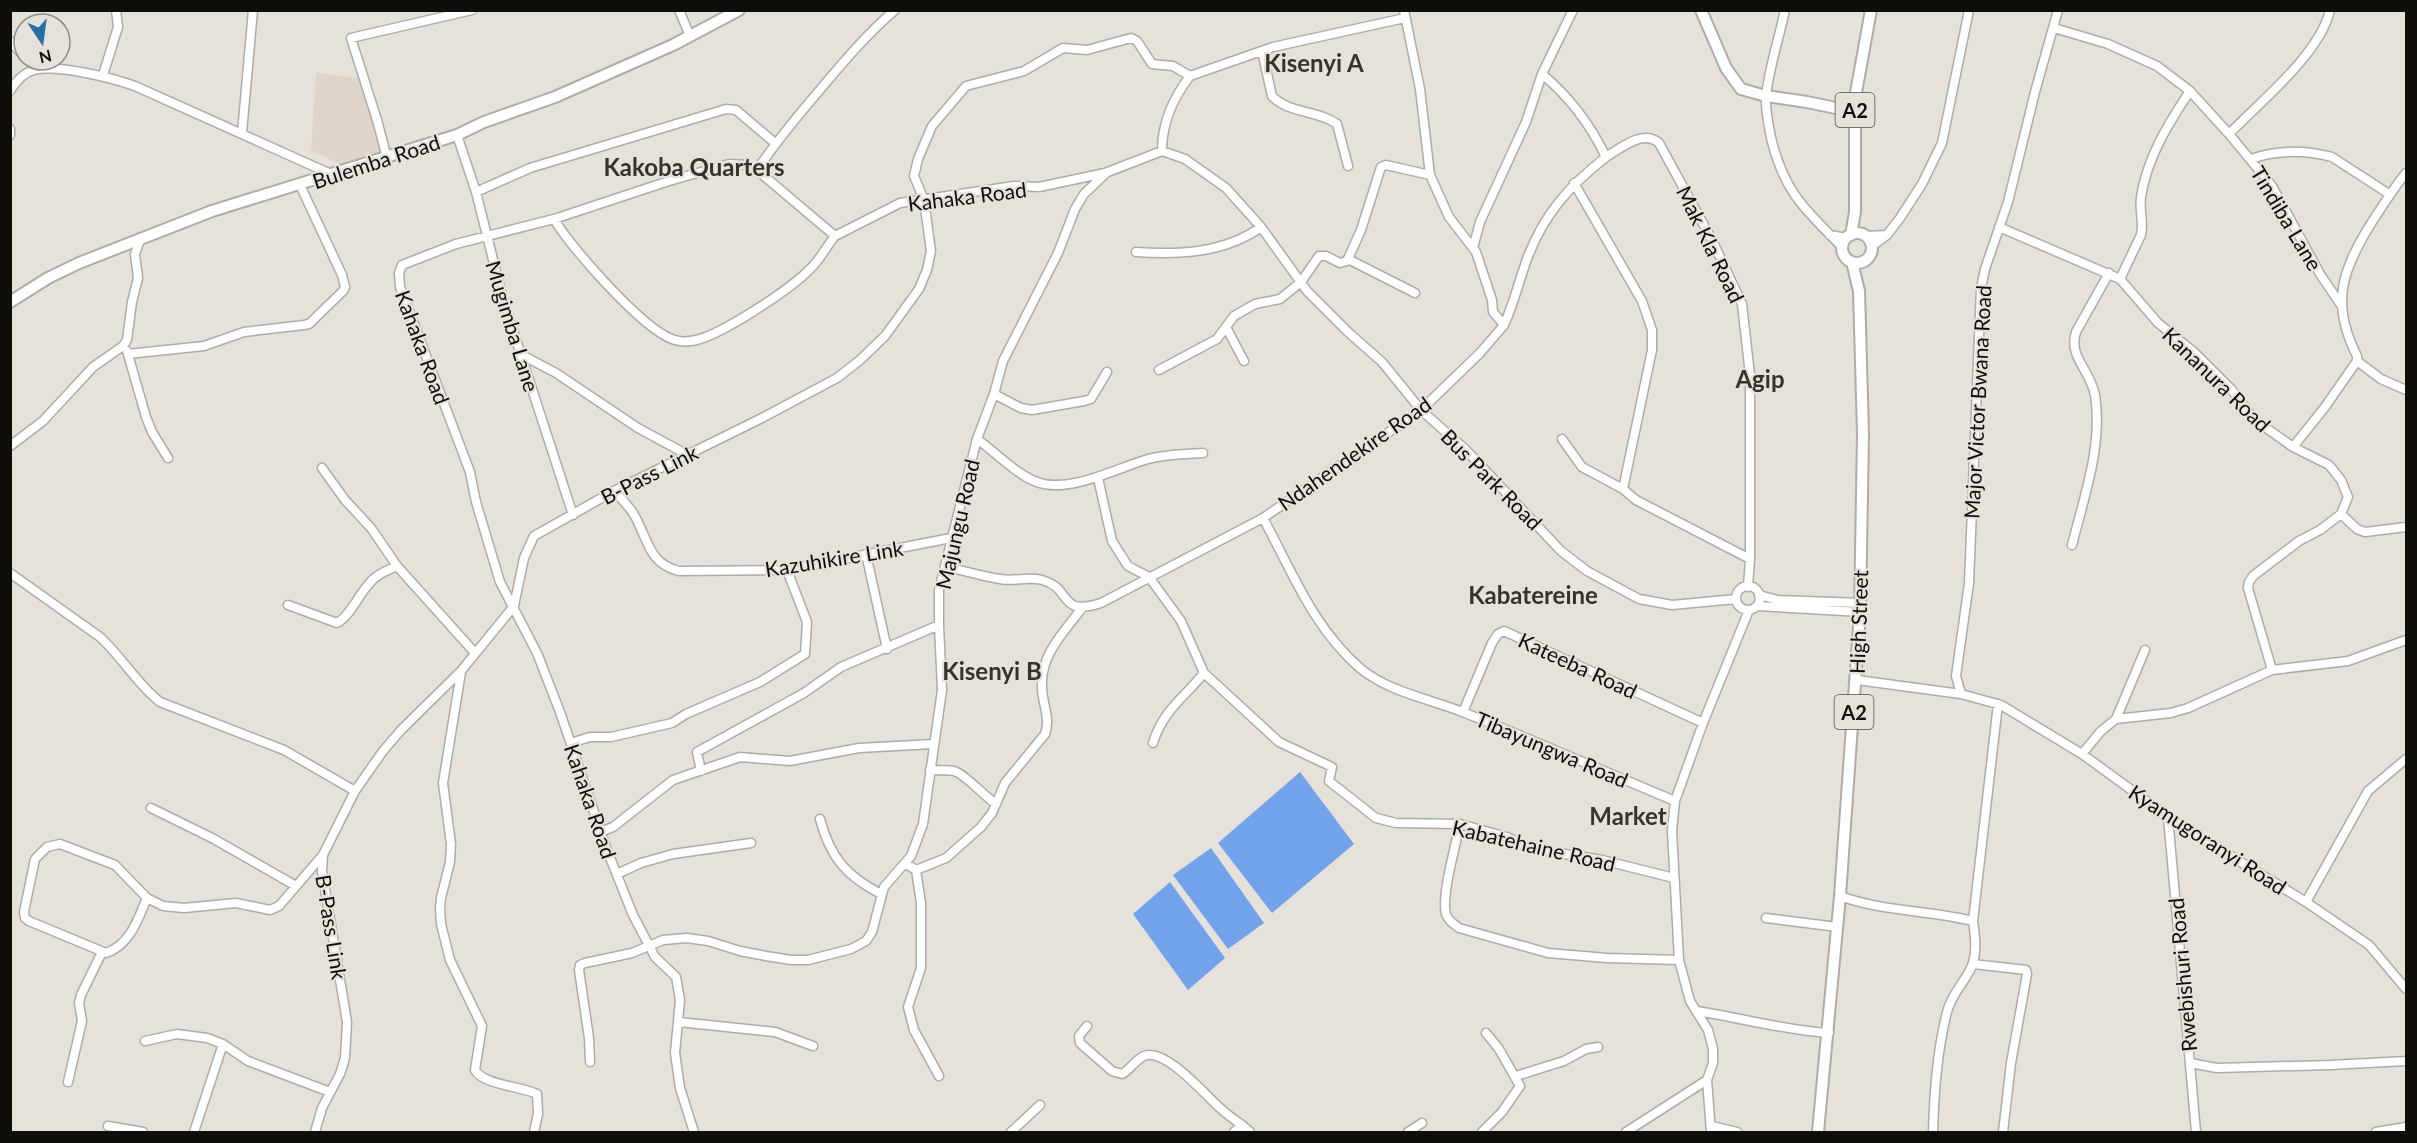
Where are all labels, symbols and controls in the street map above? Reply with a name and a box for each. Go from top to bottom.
north arrow [12,12,72,72]
text: N [37,46,54,68]
district label: Kisenyi A [1264,48,1364,77]
road number: A2 [1836,93,1874,127]
street label: Bulemba Road [309,129,443,193]
district label: Kakoba Quarters [603,152,785,181]
street label: Tindiba Lane [2246,161,2328,275]
street label: Kahaka Road [906,176,1028,216]
street label: Mak Kla Road [1672,181,1750,307]
street label: Mugimba Lane [481,257,545,395]
street label: Major Victor Bwana Road [1958,284,1996,520]
street label: Kahaka Road [391,287,455,407]
street label: Kananura Road [2158,321,2276,437]
district label: Agip [1734,364,1785,393]
street label: Ndahendekire Road [1273,391,1435,515]
street label: Bus Park Road [1436,423,1548,535]
street label: B-Pass Link [596,439,702,509]
street label: Majungu Road [930,457,984,591]
street label: Kazuhikire Link [763,535,905,581]
street label: High Street [1844,569,1872,675]
district label: Kabatereine [1468,580,1598,609]
street label: Kateeba Road [1515,627,1641,703]
district label: Kisenyi B [942,656,1042,685]
road number: A2 [1834,695,1874,729]
street label: Tibayungwa Road [1472,706,1632,792]
street label: Kahaka Road [560,740,622,862]
street label: Kyamugoranyi Road [2125,779,2291,899]
district label: Market [1589,801,1667,830]
street label: Kabatehaine Road [1450,814,1618,876]
street label: B-Pass Link [311,873,353,982]
street label: Rwebishuri Road [2163,897,2201,1053]

